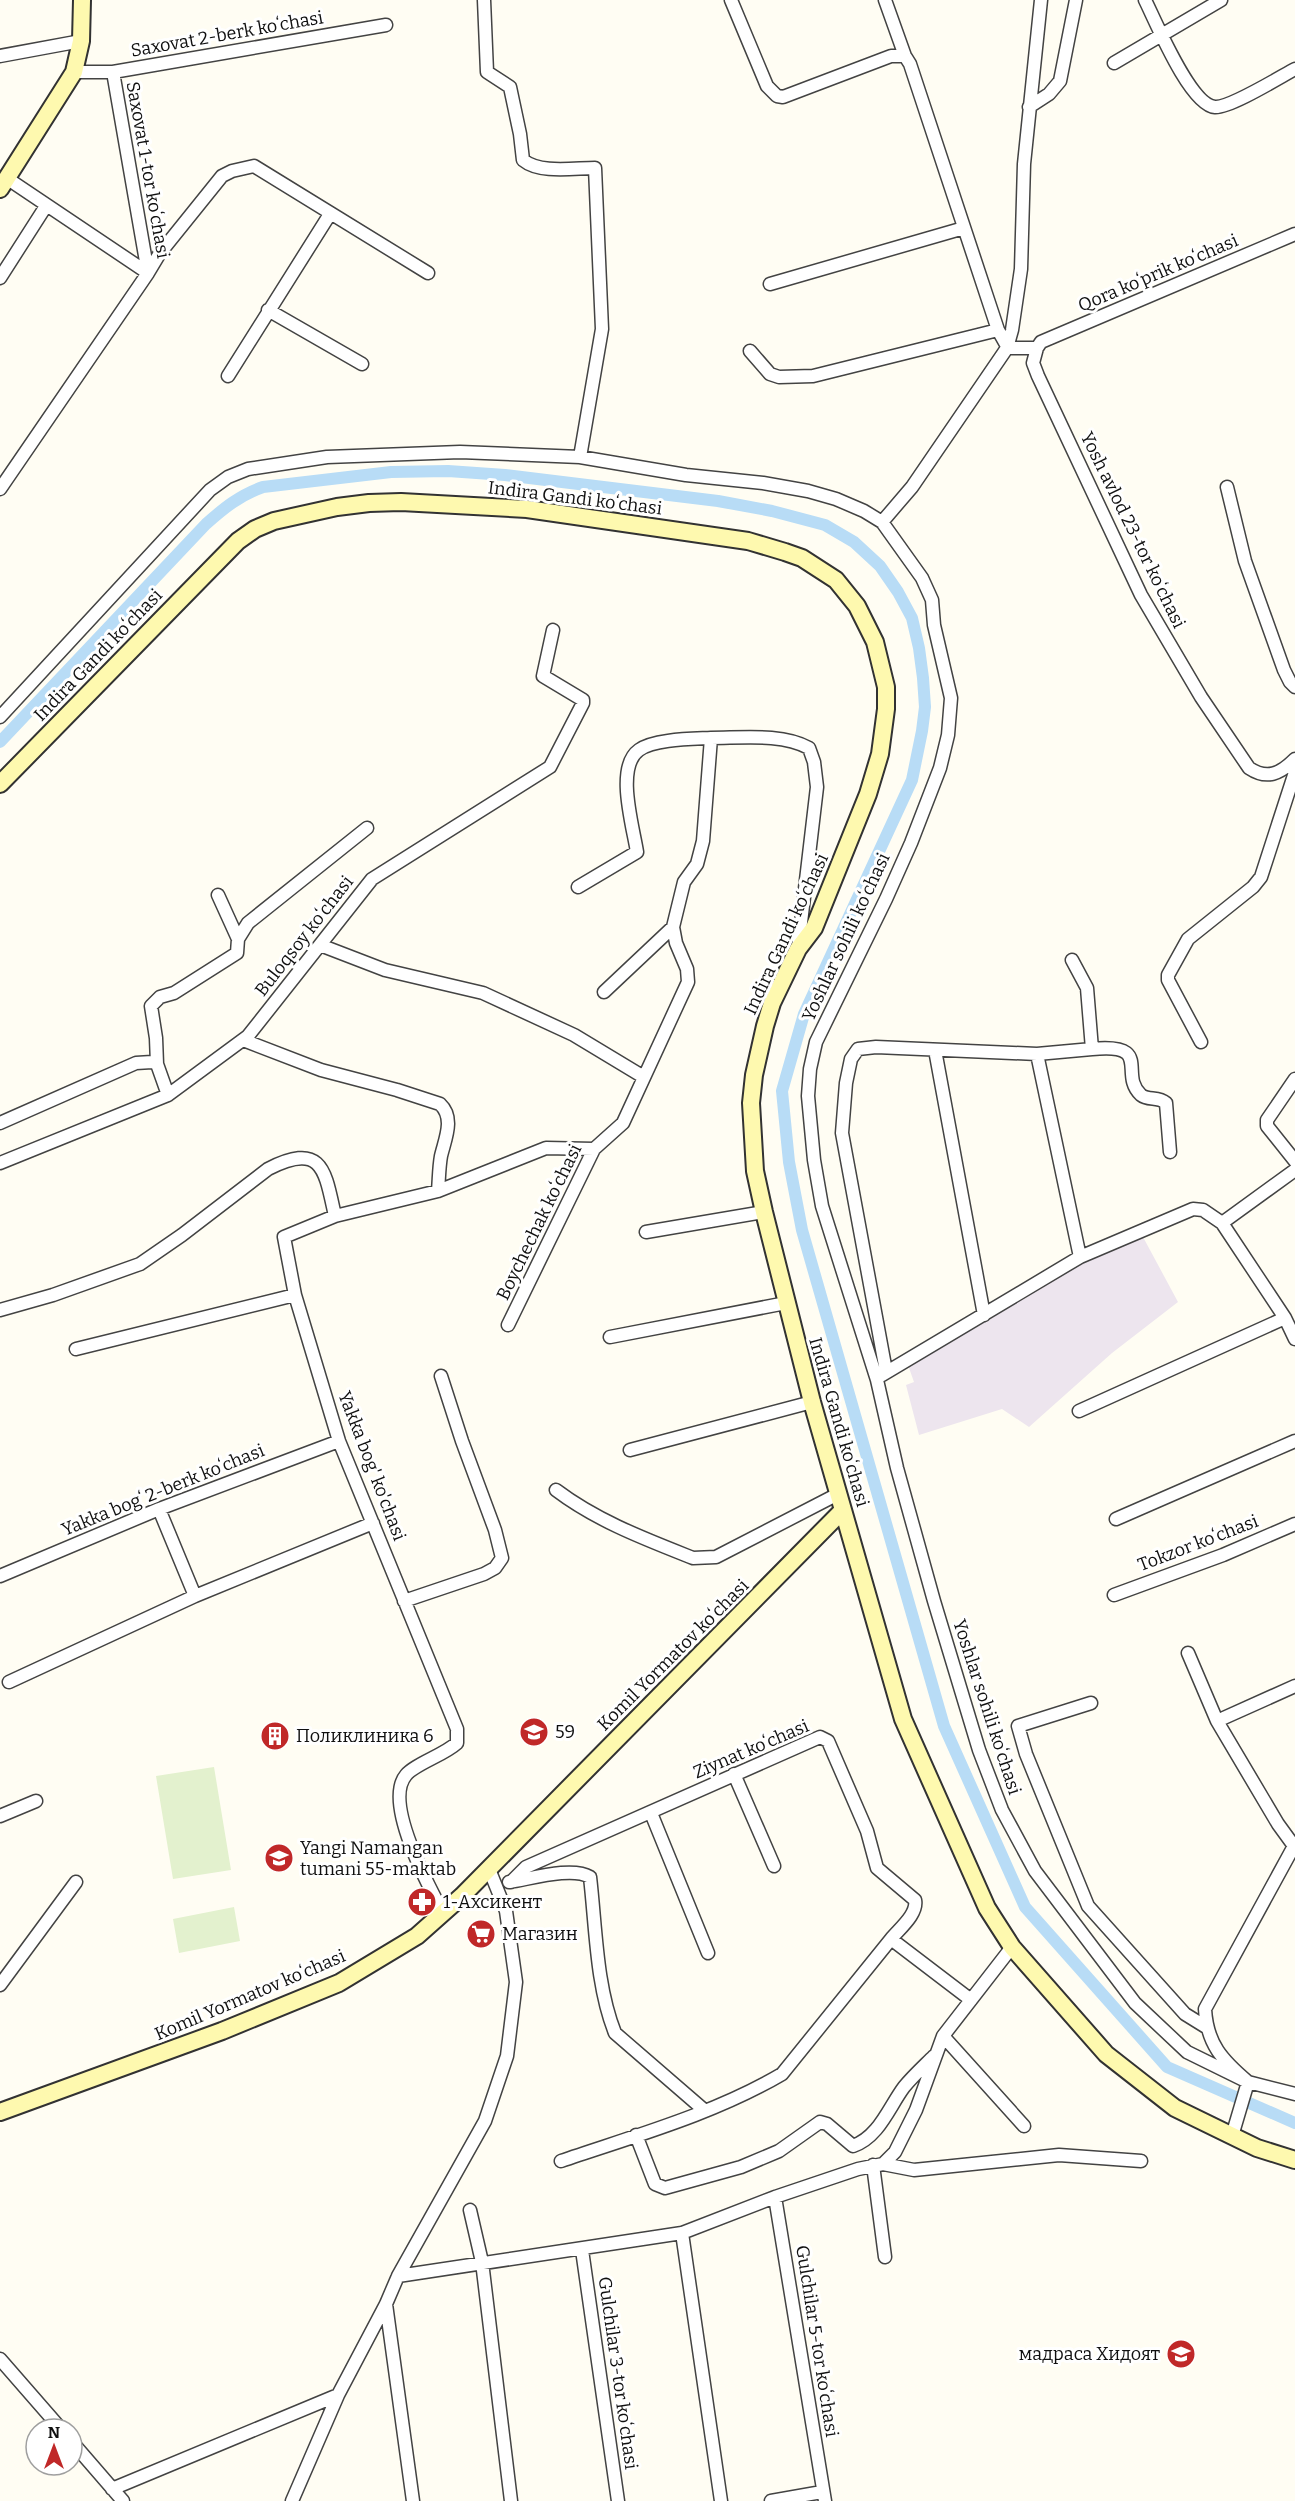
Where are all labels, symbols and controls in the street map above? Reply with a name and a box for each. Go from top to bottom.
street label: Saxovat 2-berk koʻchasi [129,6,325,62]
street label: Saxovat 1-tor koʻchasi [122,80,174,260]
street label: Qora koʻprik koʻchasi [1075,229,1241,317]
street label: Yosh avlod 23-tor koʻchasi [1076,428,1190,632]
street label: Indira Gandi koʻchasi [487,476,663,520]
street label: Indira Gandi koʻchasi [29,584,167,726]
street label: Yoshlar sohili koʻchasi [797,849,895,1025]
street label: Indira Gandi koʻchasi [739,850,833,1018]
street label: Buloqsoy koʻchasi [250,871,358,1001]
street label: Boychechak koʻchasi [492,1140,586,1304]
street label: Indira Gandi koʻchasi [804,1335,874,1509]
street label: Yakka bog' ko'chasi [333,1388,411,1544]
street label: Yakka bogʻ 2-berk koʻchasi [58,1439,268,1541]
street label: Tokzor koʻchasi [1135,1510,1261,1576]
street label: Komil Yormatov koʻchasi [593,1575,753,1735]
street label: Yoshlar sohili koʻchasi [948,1617,1026,1797]
street label: Ziynat koʻchasi [690,1715,812,1783]
school or university icon: 59 [518,1716,550,1748]
building icon: Поликлиника 6 [259,1720,291,1752]
place label: 59 [555,1721,575,1743]
place label: Поликлиника 6 [296,1725,434,1747]
place label: Yangi Namangan tumani 55-maktab [300,1837,456,1880]
school or university icon: Yangi Namangan tumani 55-maktab [263,1842,295,1874]
pharmacy icon: 1-Ахсикент [406,1886,438,1918]
place label: 1-Ахсикент [443,1891,542,1913]
supermarket icon: Магазин [465,1918,497,1950]
place label: Магазин [502,1923,578,1945]
street label: Komil Yormatov koʻchasi [151,1945,349,2045]
street label: Gulchilar 5-tor koʻchasi [791,2244,843,2438]
street label: Gulchilar 3-tor koʻchasi [594,2275,642,2471]
school or university icon: мадраса Хидоят [1165,2338,1197,2370]
place label: мадраса Хидоят [1019,2343,1160,2365]
north arrow [24,2417,84,2477]
text: N [48,2423,60,2442]

